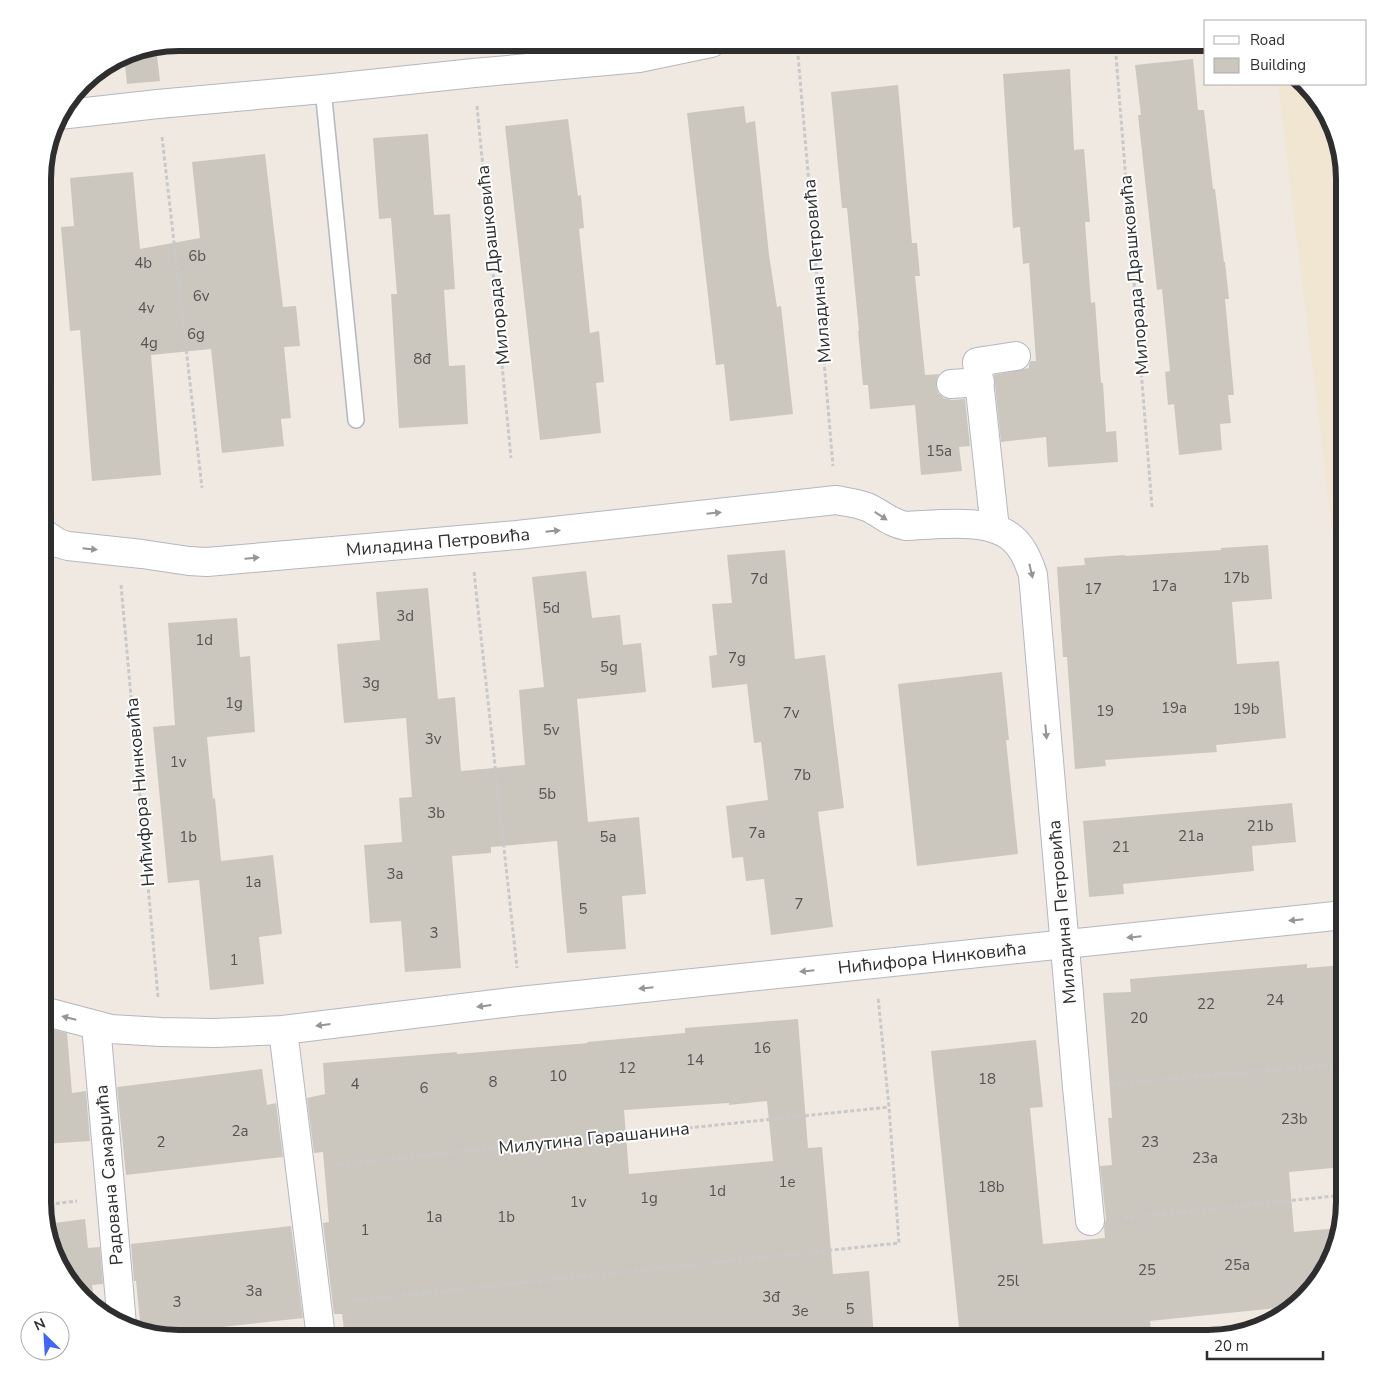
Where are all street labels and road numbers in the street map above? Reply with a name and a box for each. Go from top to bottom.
street label: Милорада Драшковића [471,164,515,366]
street label: Милорада Драшковића [1113,174,1155,376]
street label: Миладина Петровића [797,178,837,364]
street label: Миладина Петровића [345,522,531,562]
street label: Нићифора Нинковића [120,697,160,887]
street label: Миладина Петровића [1042,819,1082,1005]
street label: Нићифора Нинковића [836,936,1028,980]
street label: Радована Самарџића [89,1084,129,1266]
street label: Милутина Гарашанина [497,1116,691,1160]

